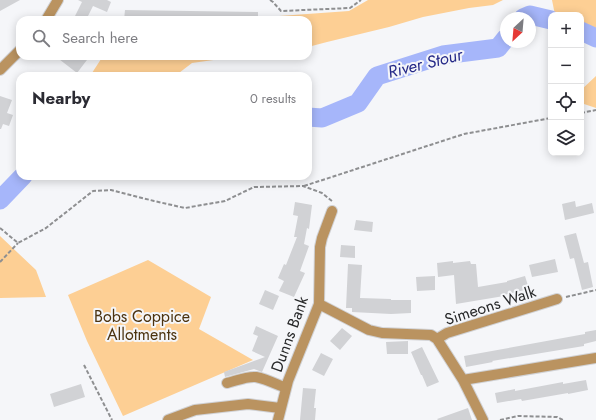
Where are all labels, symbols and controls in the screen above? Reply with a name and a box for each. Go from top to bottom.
north arrow [500,12,536,48]
map controls [548,12,584,156]
button: + [548,12,584,48]
search box [16,16,312,60]
icon: search [30,27,52,49]
text: Search here [62,27,138,49]
water label: River Stour [385,42,466,84]
button: − [548,48,584,84]
button: locate [548,84,584,120]
text: Nearby [32,86,90,110]
text: 0 results [250,89,296,108]
button: layers [548,120,584,156]
street label: Simeons Walk [442,280,540,331]
street label: Dunns Bank [265,292,314,375]
park label: Bobs Coppice Allotments [94,305,190,346]

